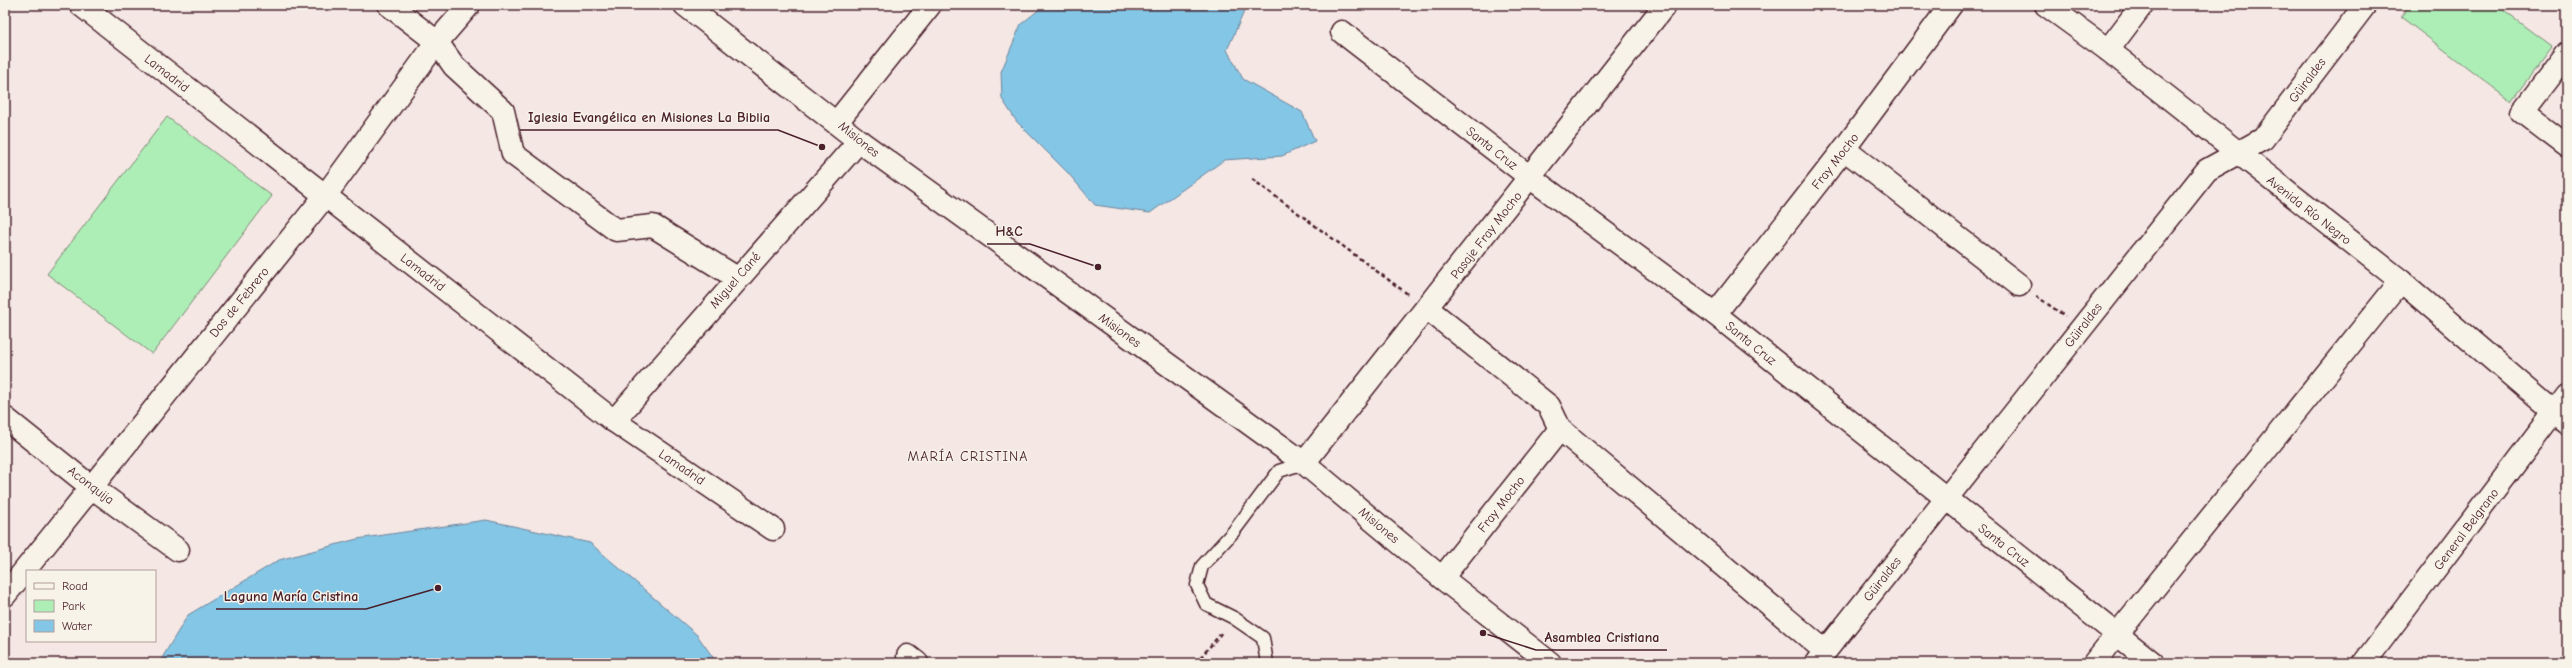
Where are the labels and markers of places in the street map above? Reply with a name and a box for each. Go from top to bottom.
callout: Iglesia Evangélica en Misiones La Biblia [520,104,778,130]
callout: H&C [987,218,1030,244]
callout: Laguna María Cristina [216,583,366,609]
callout: Asamblea Cristiana [1536,624,1667,650]

